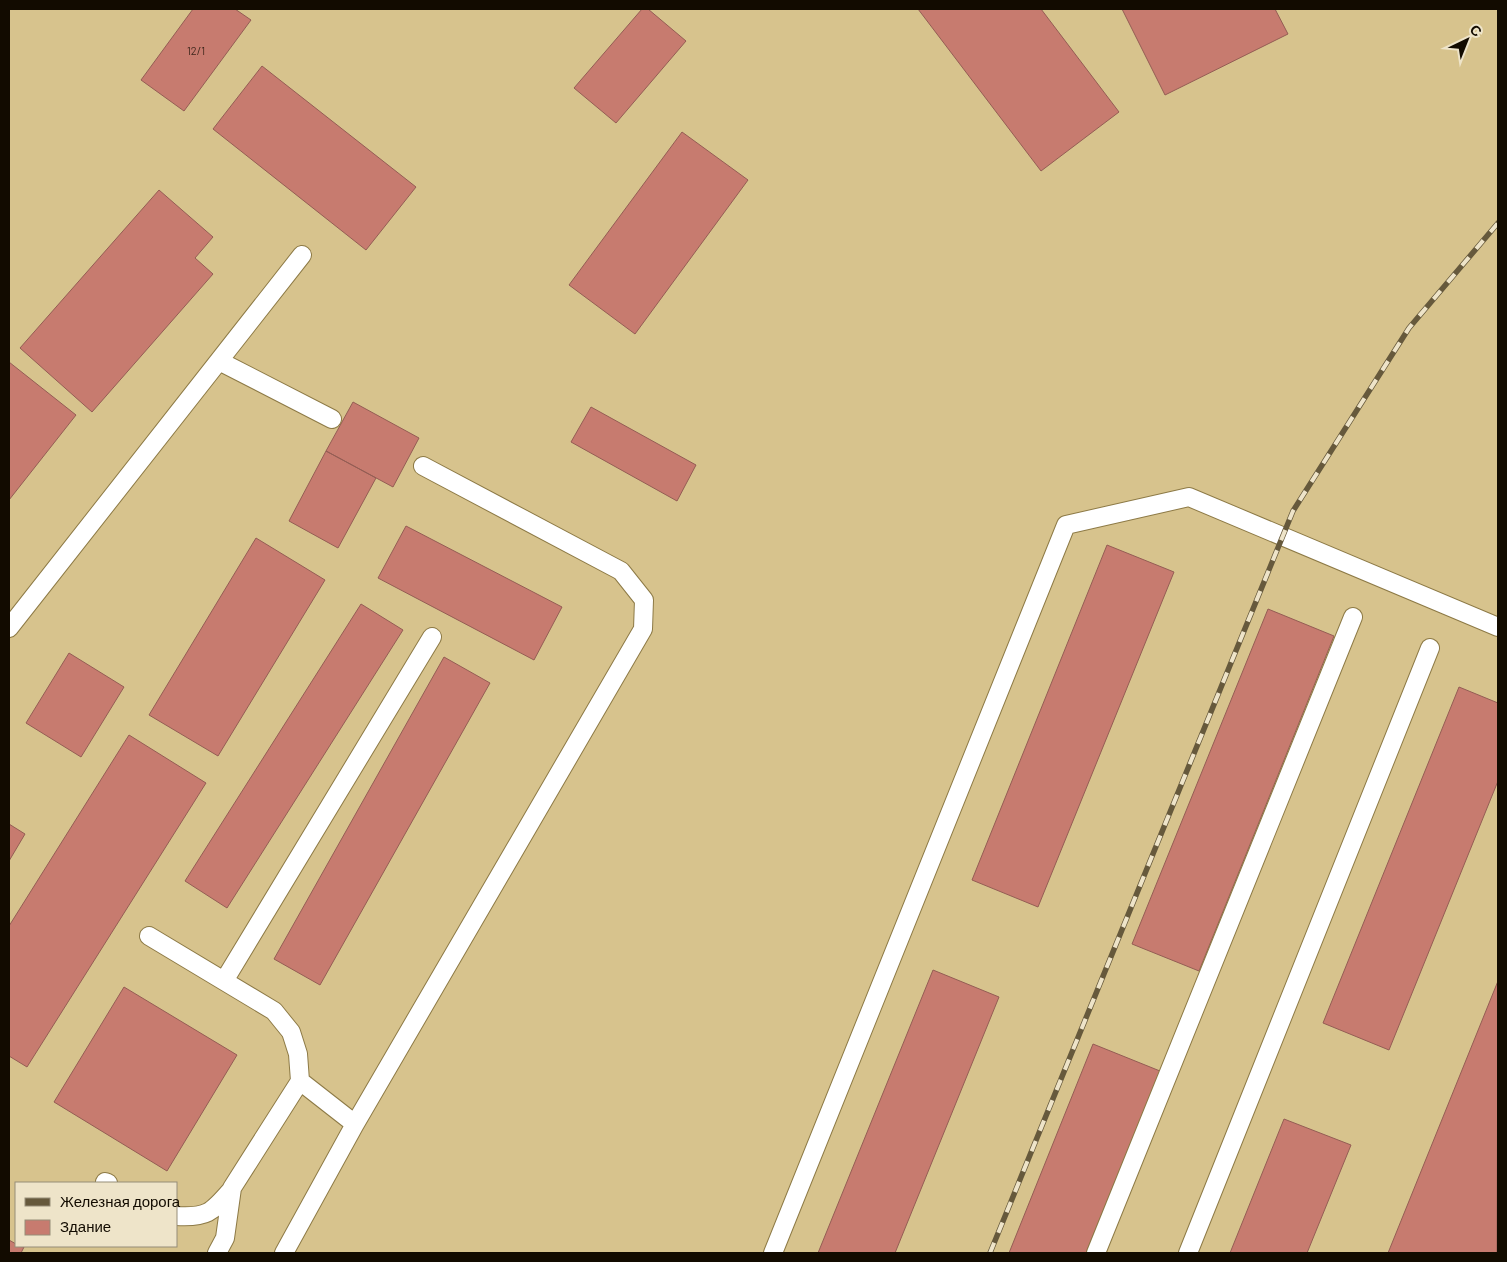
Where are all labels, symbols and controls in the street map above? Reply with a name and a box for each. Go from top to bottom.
north arrow [1442,15,1492,65]
text: С [1467,20,1486,40]
house number: 12/1 [187,44,205,57]
legend [15,1182,178,1247]
text: Железная дорога [60,1192,181,1210]
text: Здание [60,1217,111,1235]

